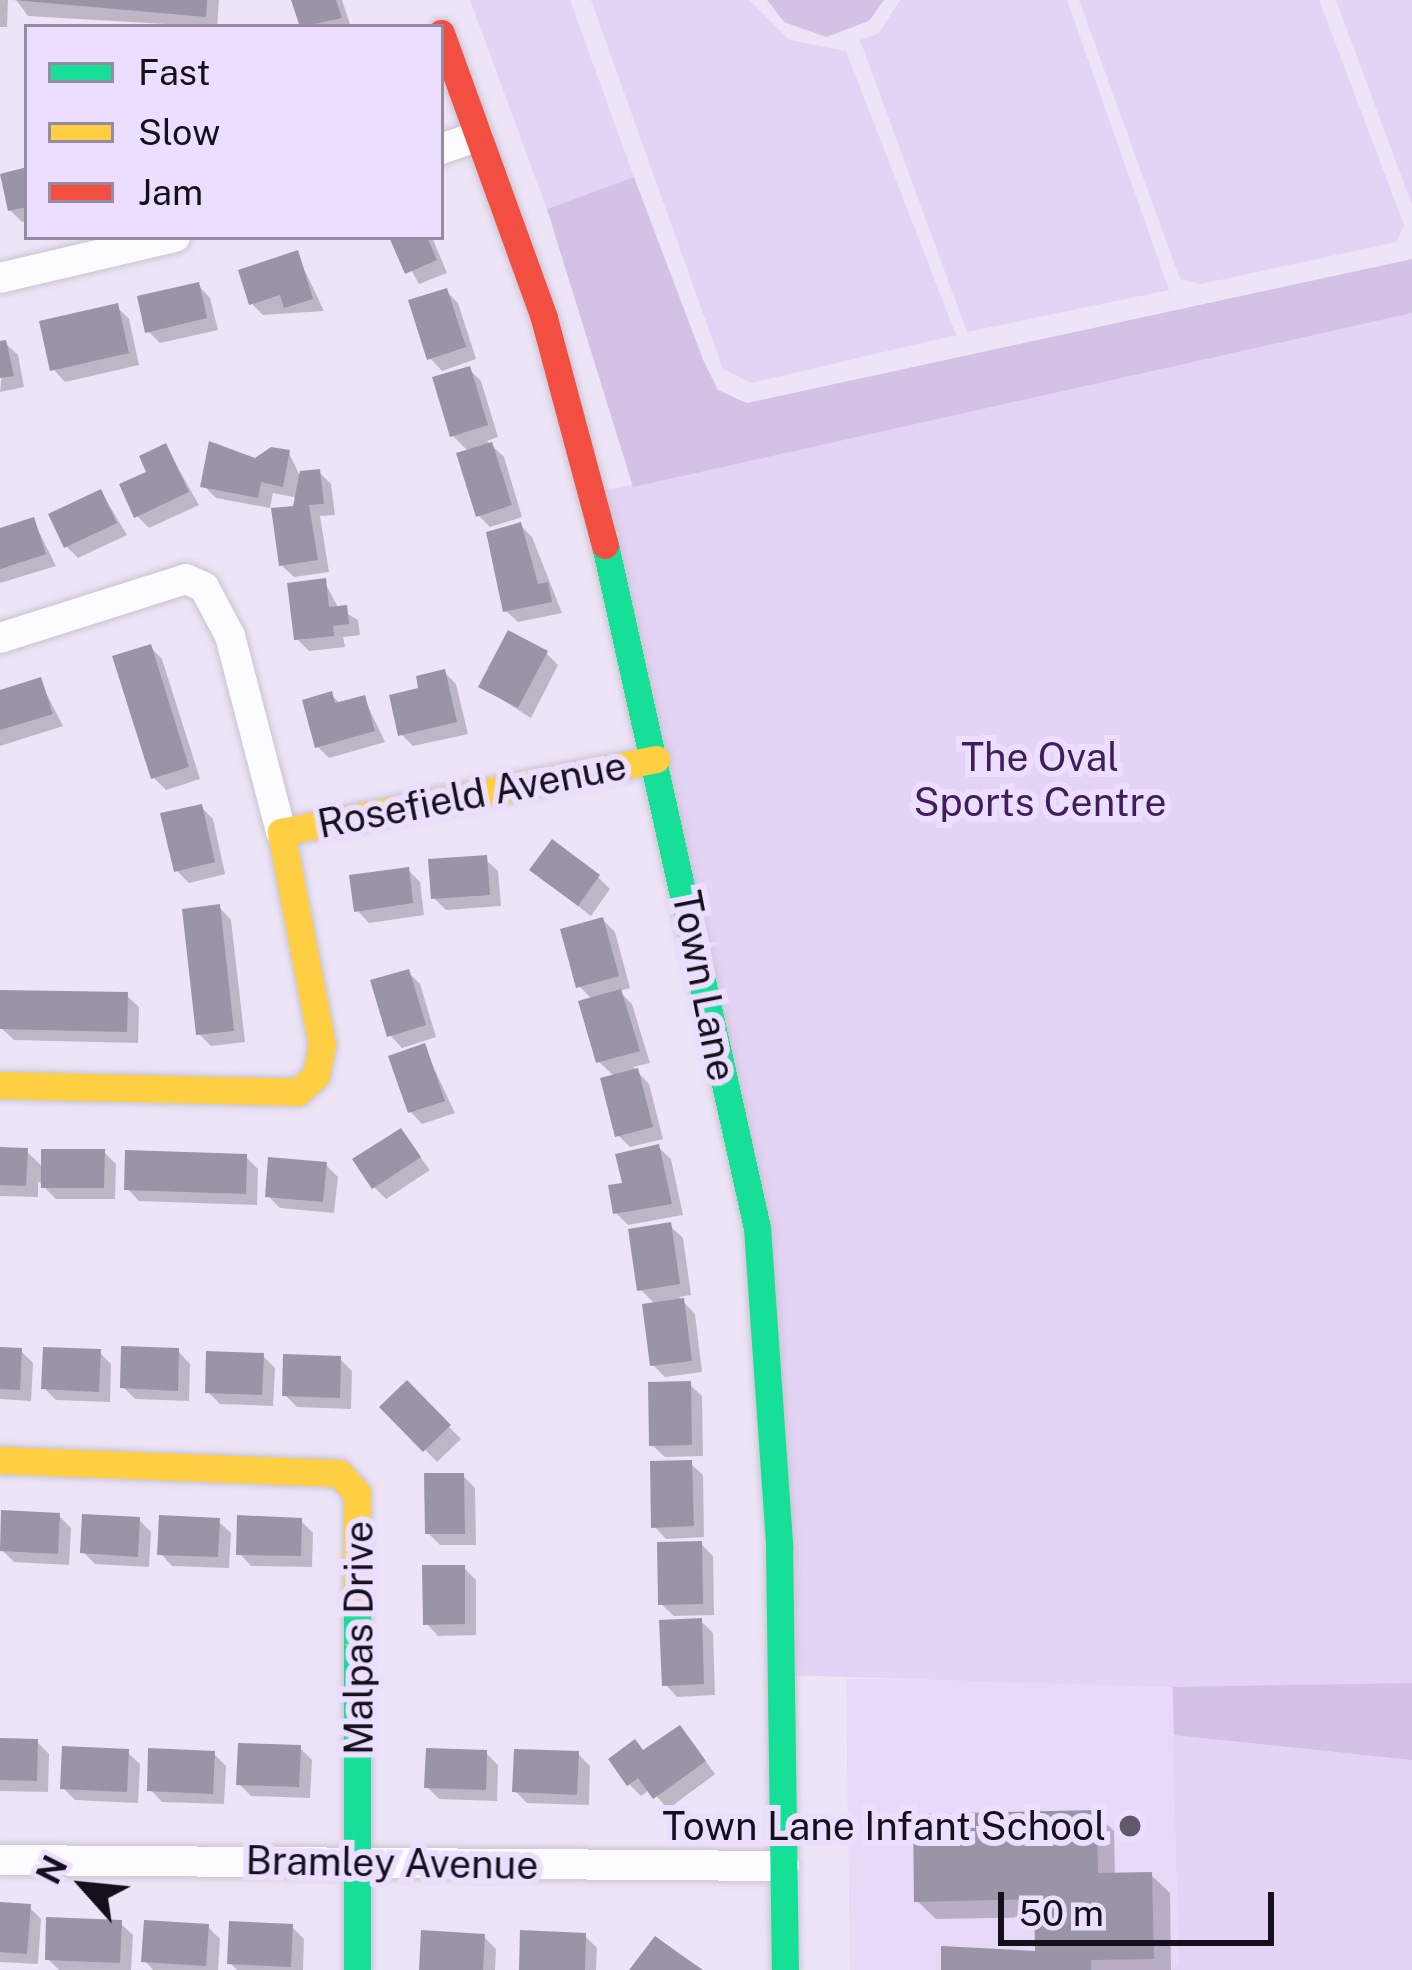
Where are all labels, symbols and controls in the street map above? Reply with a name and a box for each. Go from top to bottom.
legend [24,24,444,240]
text: Fast [138,51,211,93]
text: Slow [138,111,220,153]
text: Jam [138,171,203,213]
park label: The Oval Sports Centre [913,735,1167,826]
street label: Rosefield Avenue [314,742,630,848]
street label: Town Lane [663,887,745,1085]
street label: Malpas Drive [336,1521,382,1755]
place label: Town Lane Infant School [662,1803,1106,1849]
marker: Town Lane Infant School [1117,1813,1143,1839]
north arrow [24,1826,144,1946]
street label: Bramley Avenue [245,1837,539,1889]
text: N [29,1850,75,1890]
scale bar [1004,1868,1280,1942]
text: 50 m [1019,1892,1104,1934]

